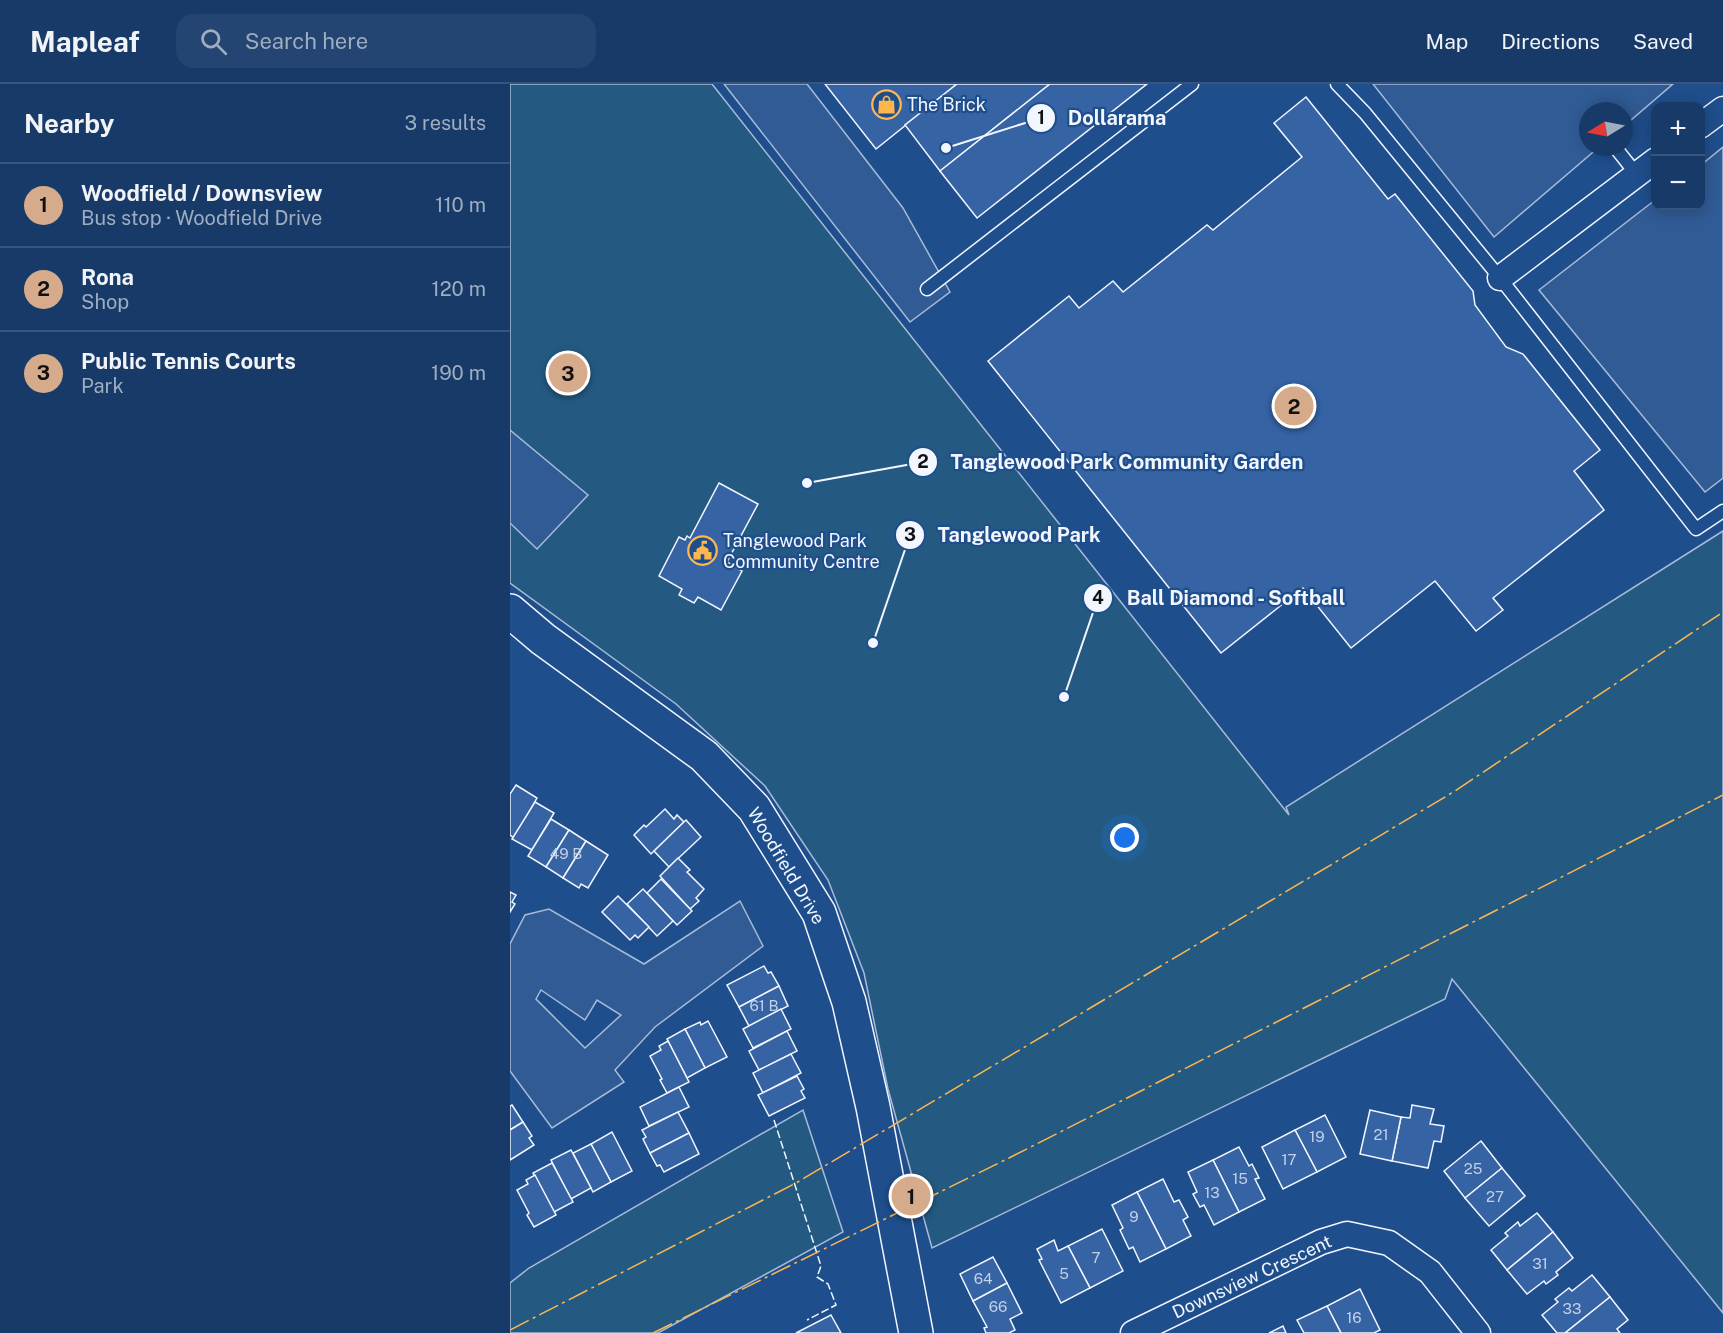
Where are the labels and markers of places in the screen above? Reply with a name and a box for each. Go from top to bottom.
shop icon: The Brick [870,89,902,121]
place label: The Brick [907,94,986,115]
callout: Dollarama [1026,99,1178,137]
pin: 3 [548,350,588,396]
pin: 2 [1274,384,1314,428]
callout: Tanglewood Park Community Garden [908,443,1315,481]
callout: Tanglewood Park [895,516,1112,554]
place label: Tanglewood Park Community Centre [723,530,880,572]
public building icon: Tanglewood Park Community Centre [686,535,718,567]
callout: Ball Diamond - Softball [1083,579,1358,617]
pin: 1 [892,1174,930,1218]

